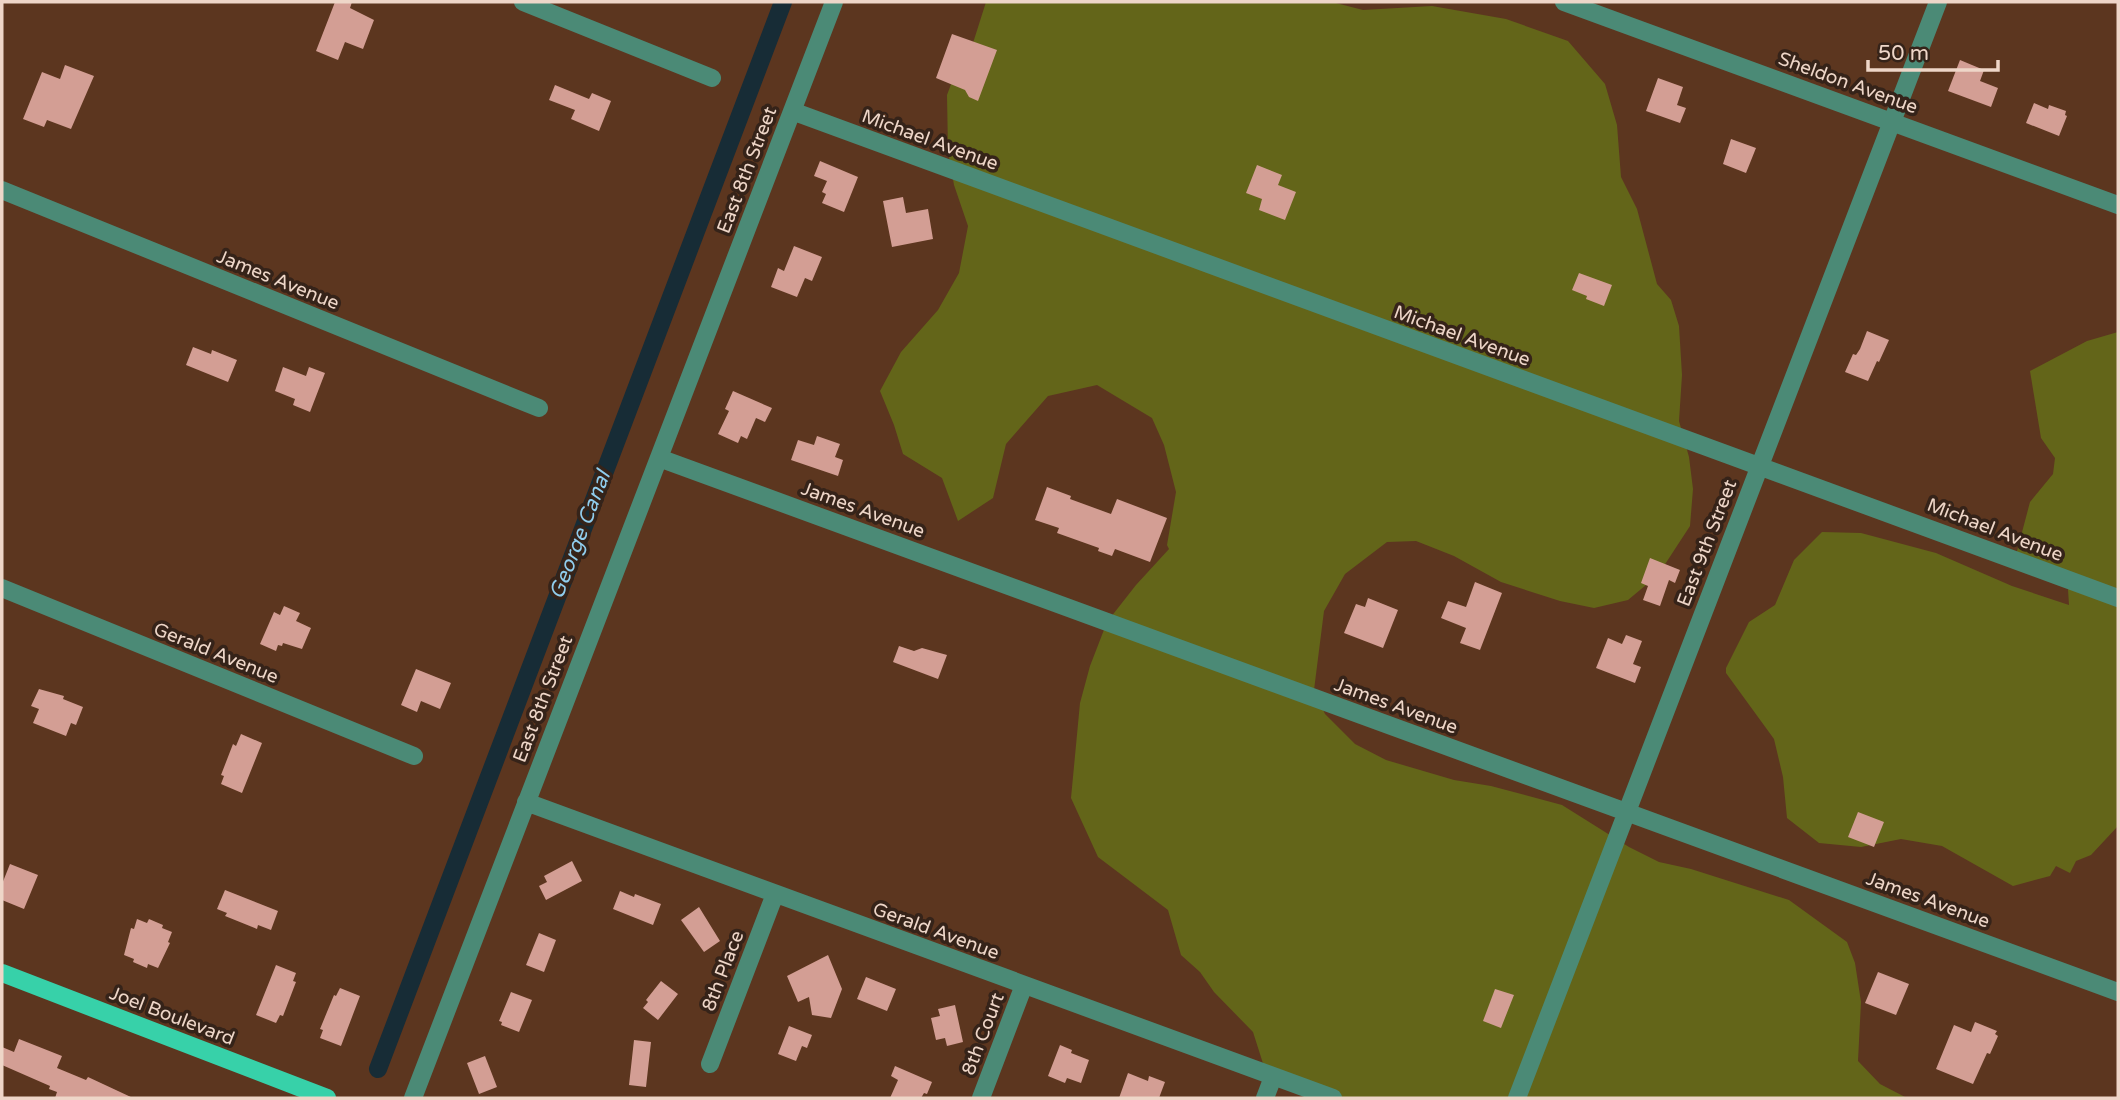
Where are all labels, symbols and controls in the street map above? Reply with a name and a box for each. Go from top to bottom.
scale bar [1868,28,1997,72]
text: 50 m [1878,41,1929,66]
street label: Sheldon Avenue [1775,48,1921,118]
street label: East 8th Street [713,104,781,236]
street label: Michael Avenue [859,105,1001,175]
street label: James Avenue [214,245,342,315]
street label: Michael Avenue [1391,301,1533,371]
water label: George Canal [544,465,617,603]
street label: James Avenue [798,477,928,543]
street label: East 9th Street [1673,477,1741,609]
street label: Michael Avenue [1924,494,2066,566]
street label: Gerald Avenue [150,618,282,688]
street label: East 8th Street [509,633,577,765]
street label: James Avenue [1331,673,1461,739]
street label: James Avenue [1863,867,1993,933]
street label: Gerald Avenue [870,898,1002,964]
street label: 8th Place [698,928,748,1014]
street label: Joel Boulevard [106,982,238,1050]
street label: 8th Court [957,990,1009,1078]

